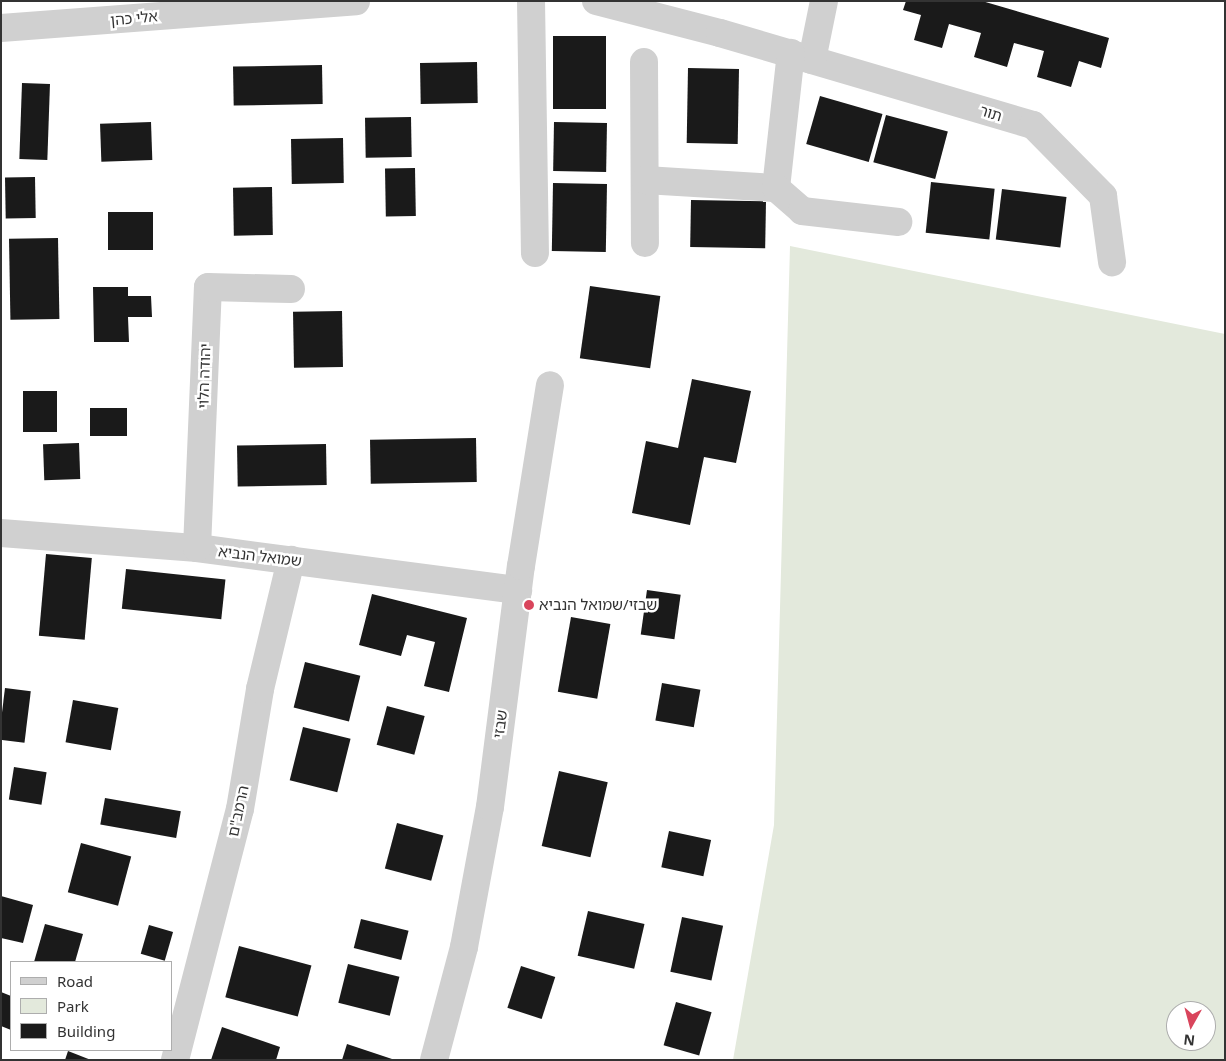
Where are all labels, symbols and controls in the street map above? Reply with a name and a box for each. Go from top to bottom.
street label: אלי כהן [110,7,158,29]
street label: תור [978,101,1004,125]
street label: יהודה הלוי [194,343,214,409]
street label: שמואל הנביא [217,542,303,570]
place label: שבזי/שמואל הנביא [539,596,657,614]
marker: שבזי/שמואל הנביא [523,599,535,611]
street label: שבזי [489,709,511,739]
street label: הרמב"ם [224,784,252,838]
legend [10,961,172,1051]
text: Road [57,971,93,991]
text: Park [57,996,89,1016]
north arrow [1166,1001,1216,1051]
text: Building [57,1021,115,1041]
text: N [1182,1030,1196,1051]

